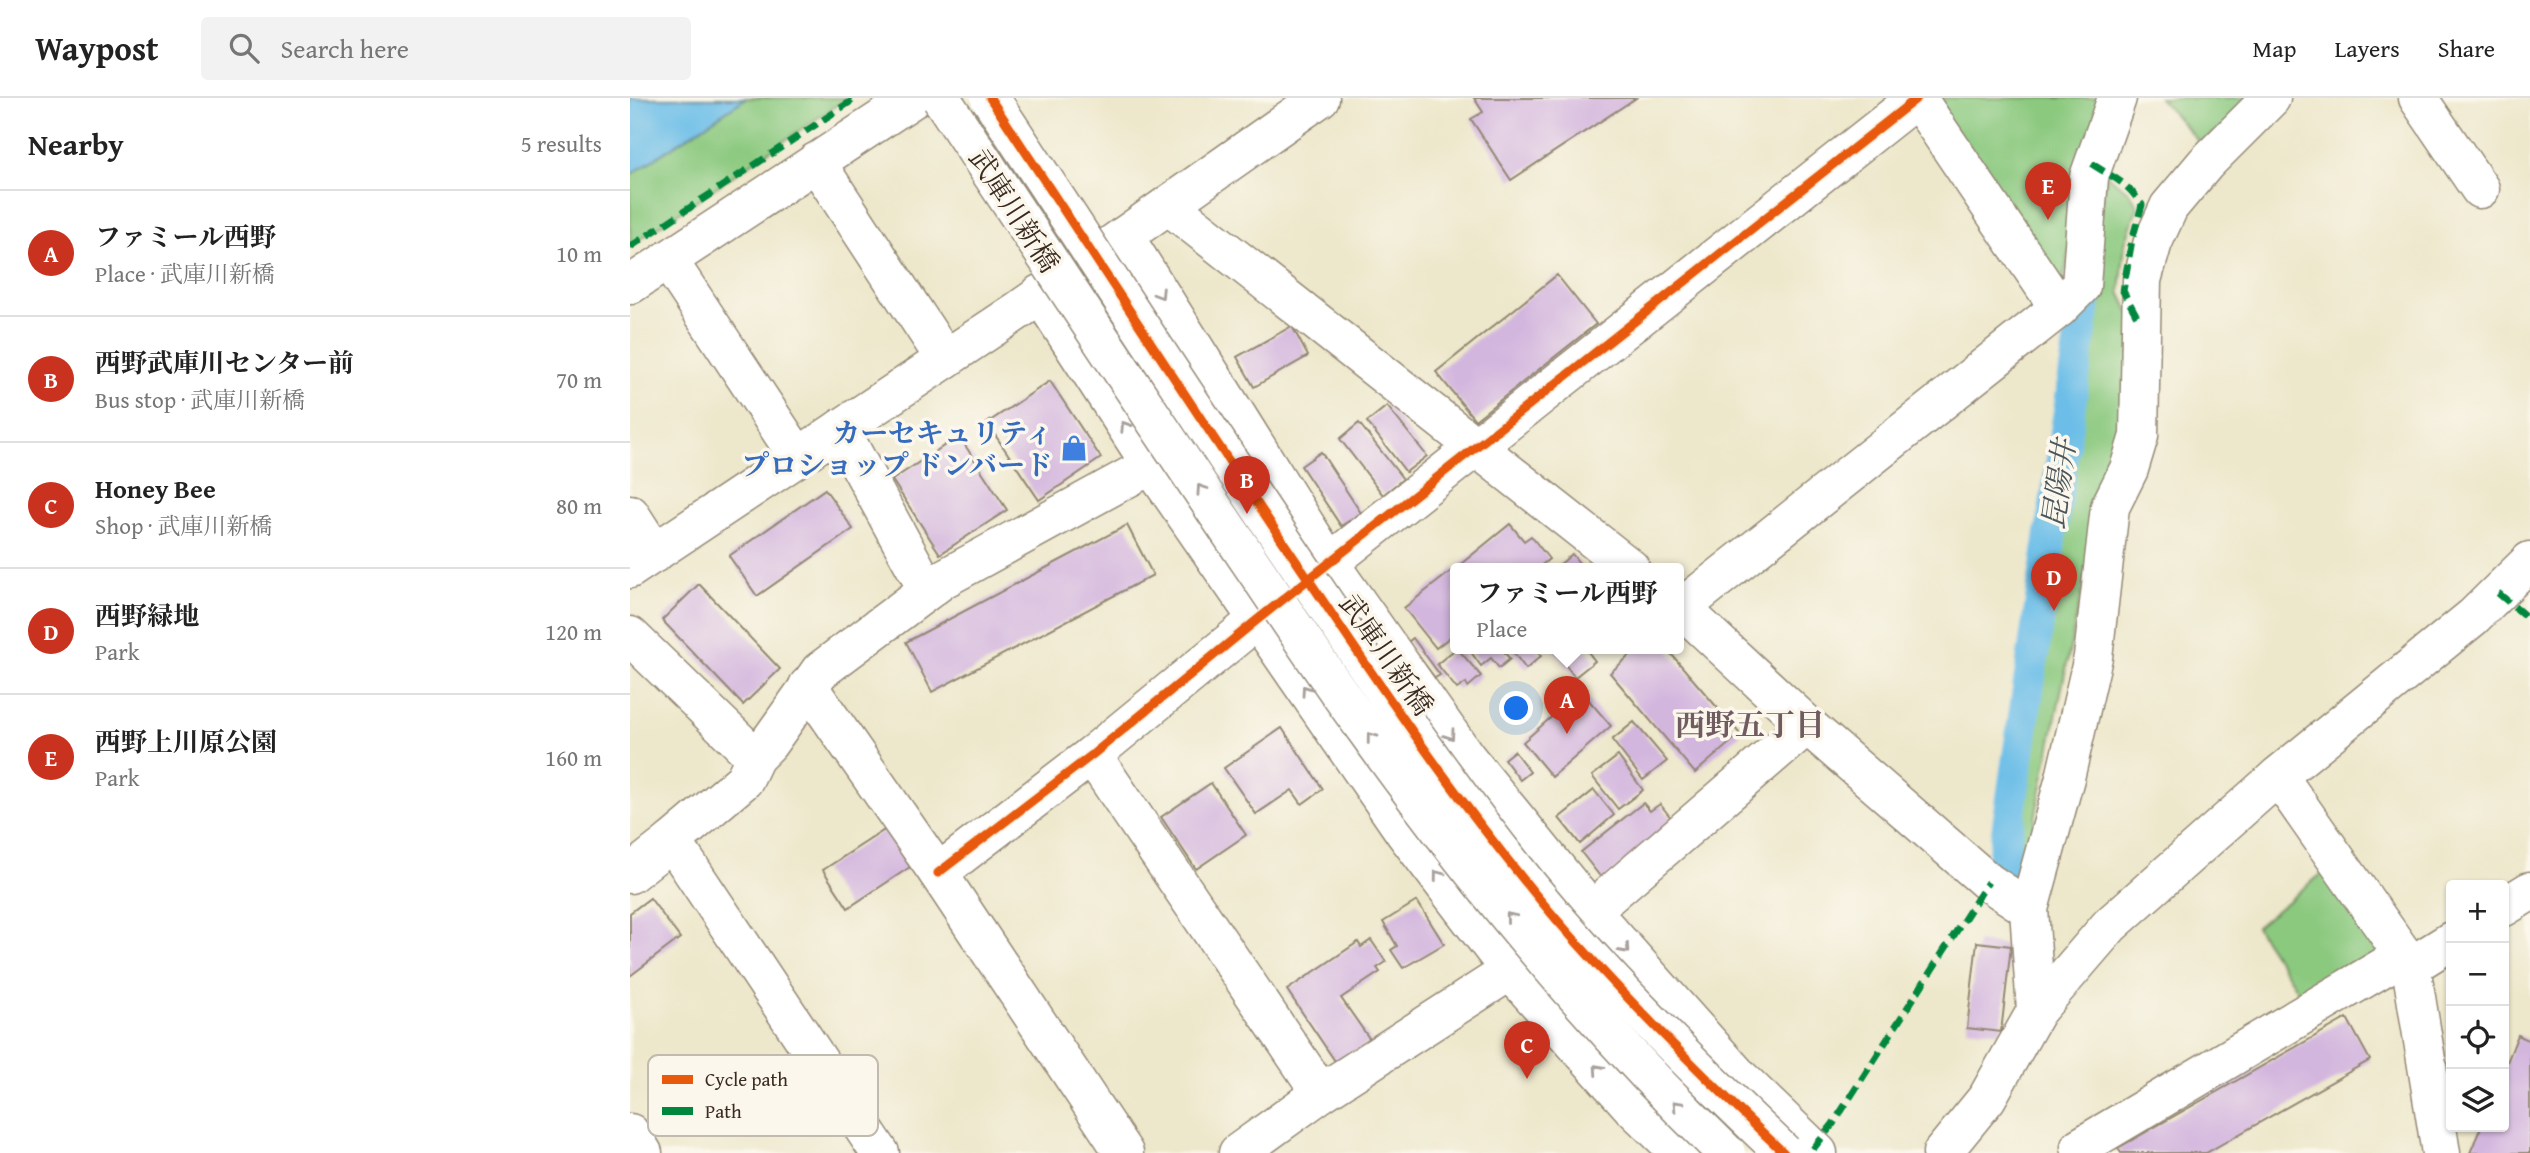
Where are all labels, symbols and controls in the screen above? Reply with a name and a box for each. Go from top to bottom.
search box [201,17,691,80]
text: Waypost [35,24,159,72]
icon: search [225,29,263,67]
text: Search here [281,29,409,68]
text: Map [2253,31,2296,66]
text: Layers [2334,31,2400,66]
text: Share [2438,31,2495,66]
text: Nearby [28,122,124,166]
text: 5 results [521,127,602,160]
street label: 武庫川新橋 [960,140,1070,280]
pin: E [2025,162,2071,220]
text: ファミール西野 [95,217,276,256]
text: A [44,237,58,270]
text: 10 m [556,237,602,270]
text: Place · 武庫川新橋 [95,257,275,290]
one-way arrow [1152,286,1165,299]
text: 西野武庫川センター前 [95,343,354,382]
text: B [44,363,58,396]
text: 70 m [556,363,602,396]
text: Bus stop · 武庫川新橋 [95,383,305,416]
place label: カーセキュリティ プロショップ ドンバード [741,412,1053,485]
one-way arrow [1121,420,1134,433]
shop icon: カーセキュリティ プロショップ ドンバード [1059,433,1089,463]
water label: 昆陽井 [2030,433,2086,532]
pin: B [1224,456,1270,514]
text: Honey Bee [95,469,216,508]
one-way arrow [1197,484,1209,497]
text: C [44,489,58,522]
text: 80 m [556,489,602,522]
text: Shop · 武庫川新橋 [95,509,272,542]
pin: D [2031,553,2077,611]
popup [1450,563,1684,654]
text: ファミール西野 [1477,573,1657,612]
street label: 武庫川新橋 [1330,585,1444,723]
text: 西野緑地 [95,596,199,635]
text: Place [1477,612,1527,645]
text: D [44,615,58,648]
text: 120 m [545,615,602,648]
text: Park [95,635,139,668]
pin: A [1544,676,1590,734]
one-way arrow [1302,685,1314,698]
your location [1499,691,1533,725]
district label: 西野五丁目 [1675,702,1825,746]
text: 西野上川原公園 [95,722,277,761]
one-way arrow [1442,727,1454,740]
one-way arrow [1366,732,1379,745]
text: E [45,741,57,774]
text: 160 m [545,741,602,774]
text: Park [95,761,139,794]
one-way arrow [1433,871,1446,883]
map controls [2446,880,2509,1132]
button: + [2446,880,2509,943]
one-way arrow [1506,912,1518,925]
one-way arrow [1617,941,1629,954]
button: − [2446,943,2509,1006]
button: locate [2446,1006,2509,1069]
pin: C [1504,1021,1550,1079]
legend [648,1055,878,1136]
one-way arrow [1594,1064,1607,1077]
text: Cycle path [705,1065,788,1093]
button: layers [2446,1069,2509,1132]
text: Path [705,1097,742,1125]
one-way arrow [1673,1100,1686,1113]

